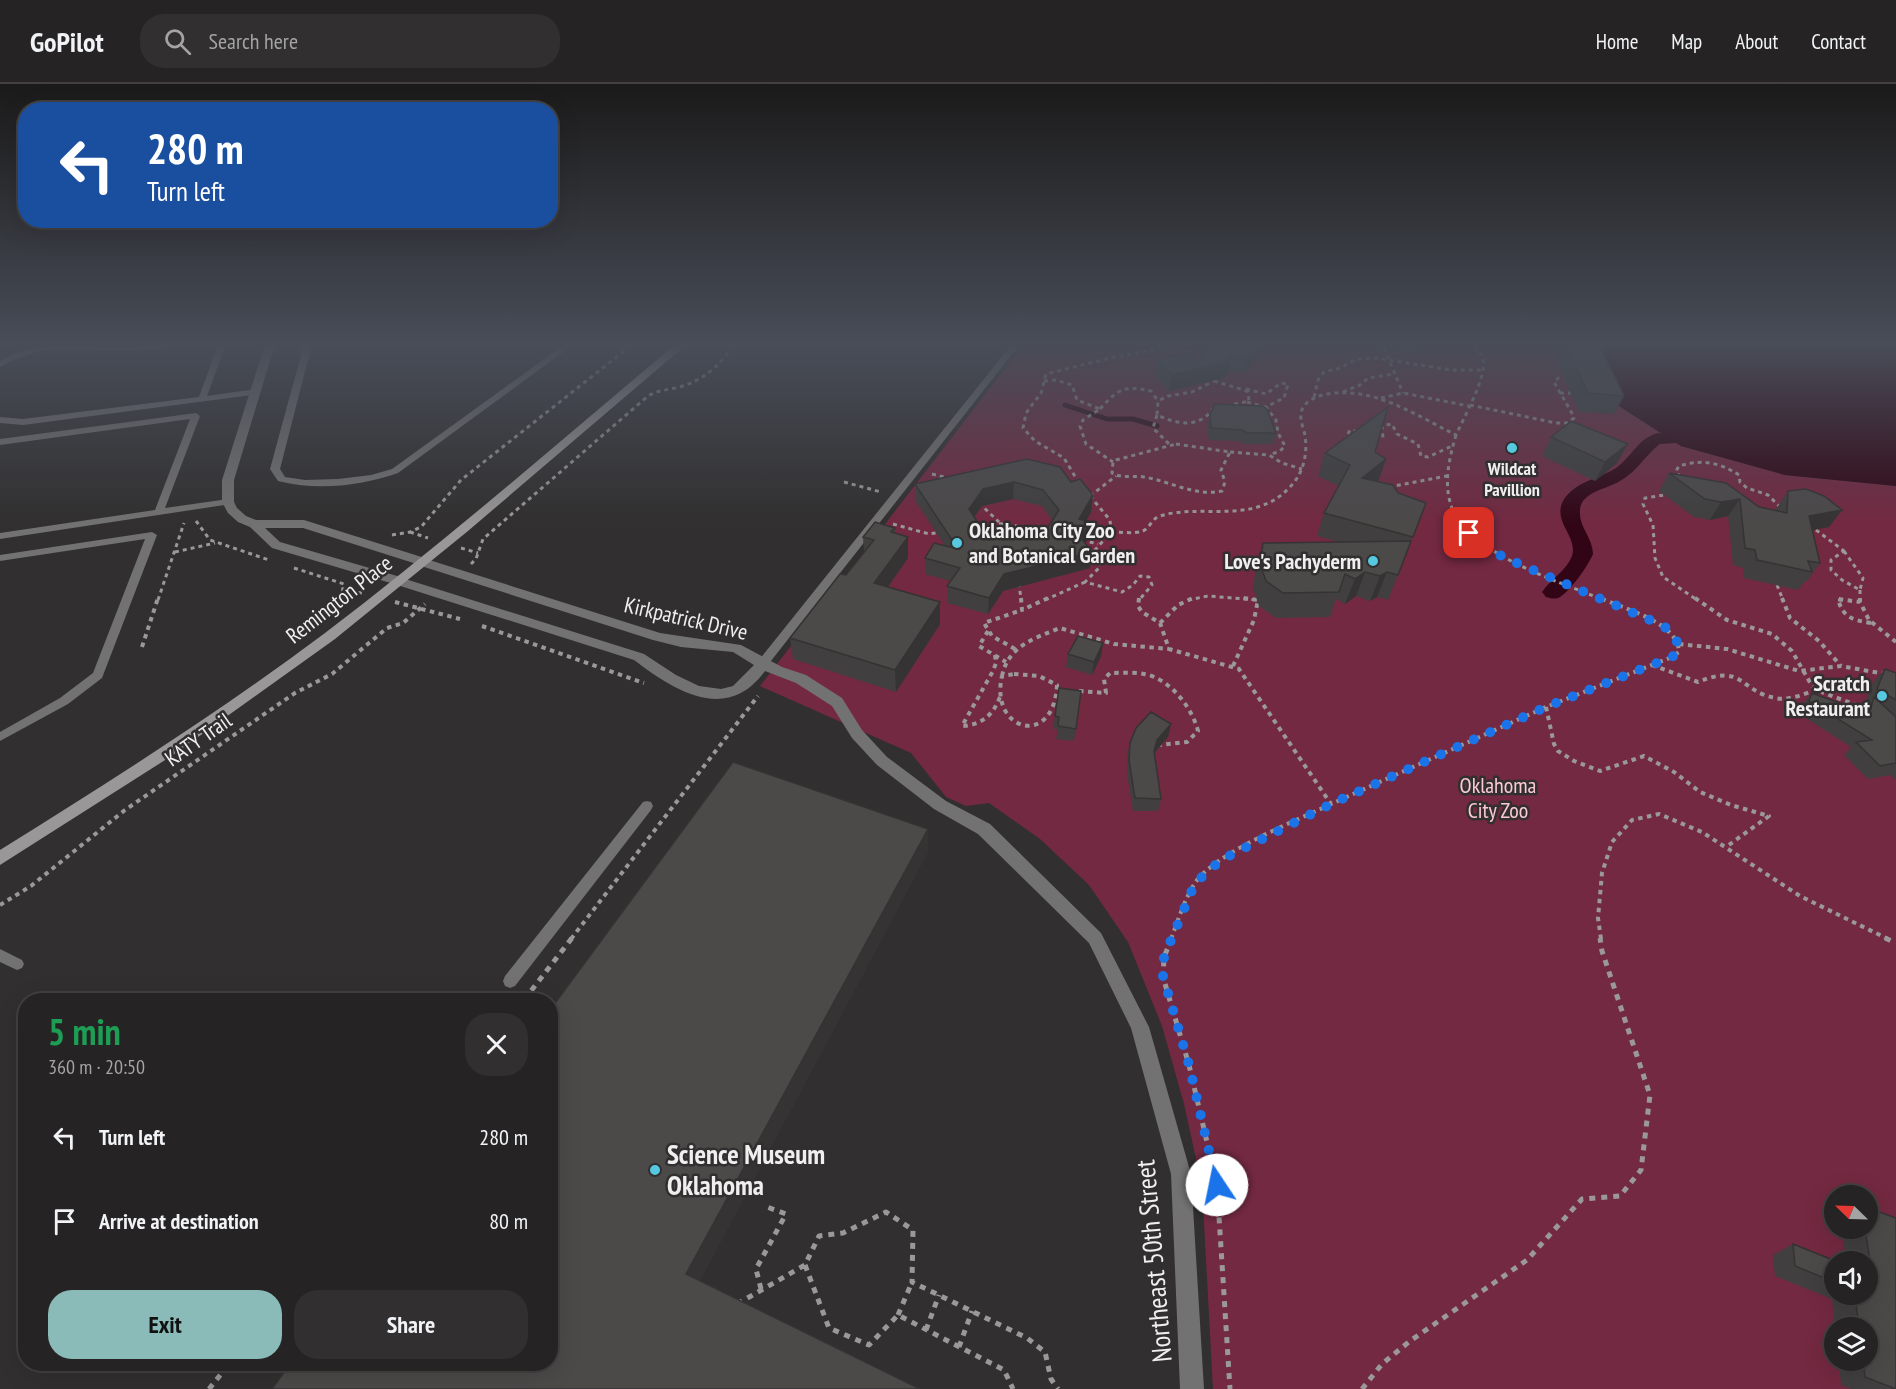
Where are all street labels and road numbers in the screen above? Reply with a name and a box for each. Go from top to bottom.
street label: Remington Place [280,549,398,649]
street label: Kirkpatrick Drive [622,590,750,646]
street label: KATY Trail [159,705,238,772]
street label: Northeast 50th Street [1127,1158,1179,1364]

